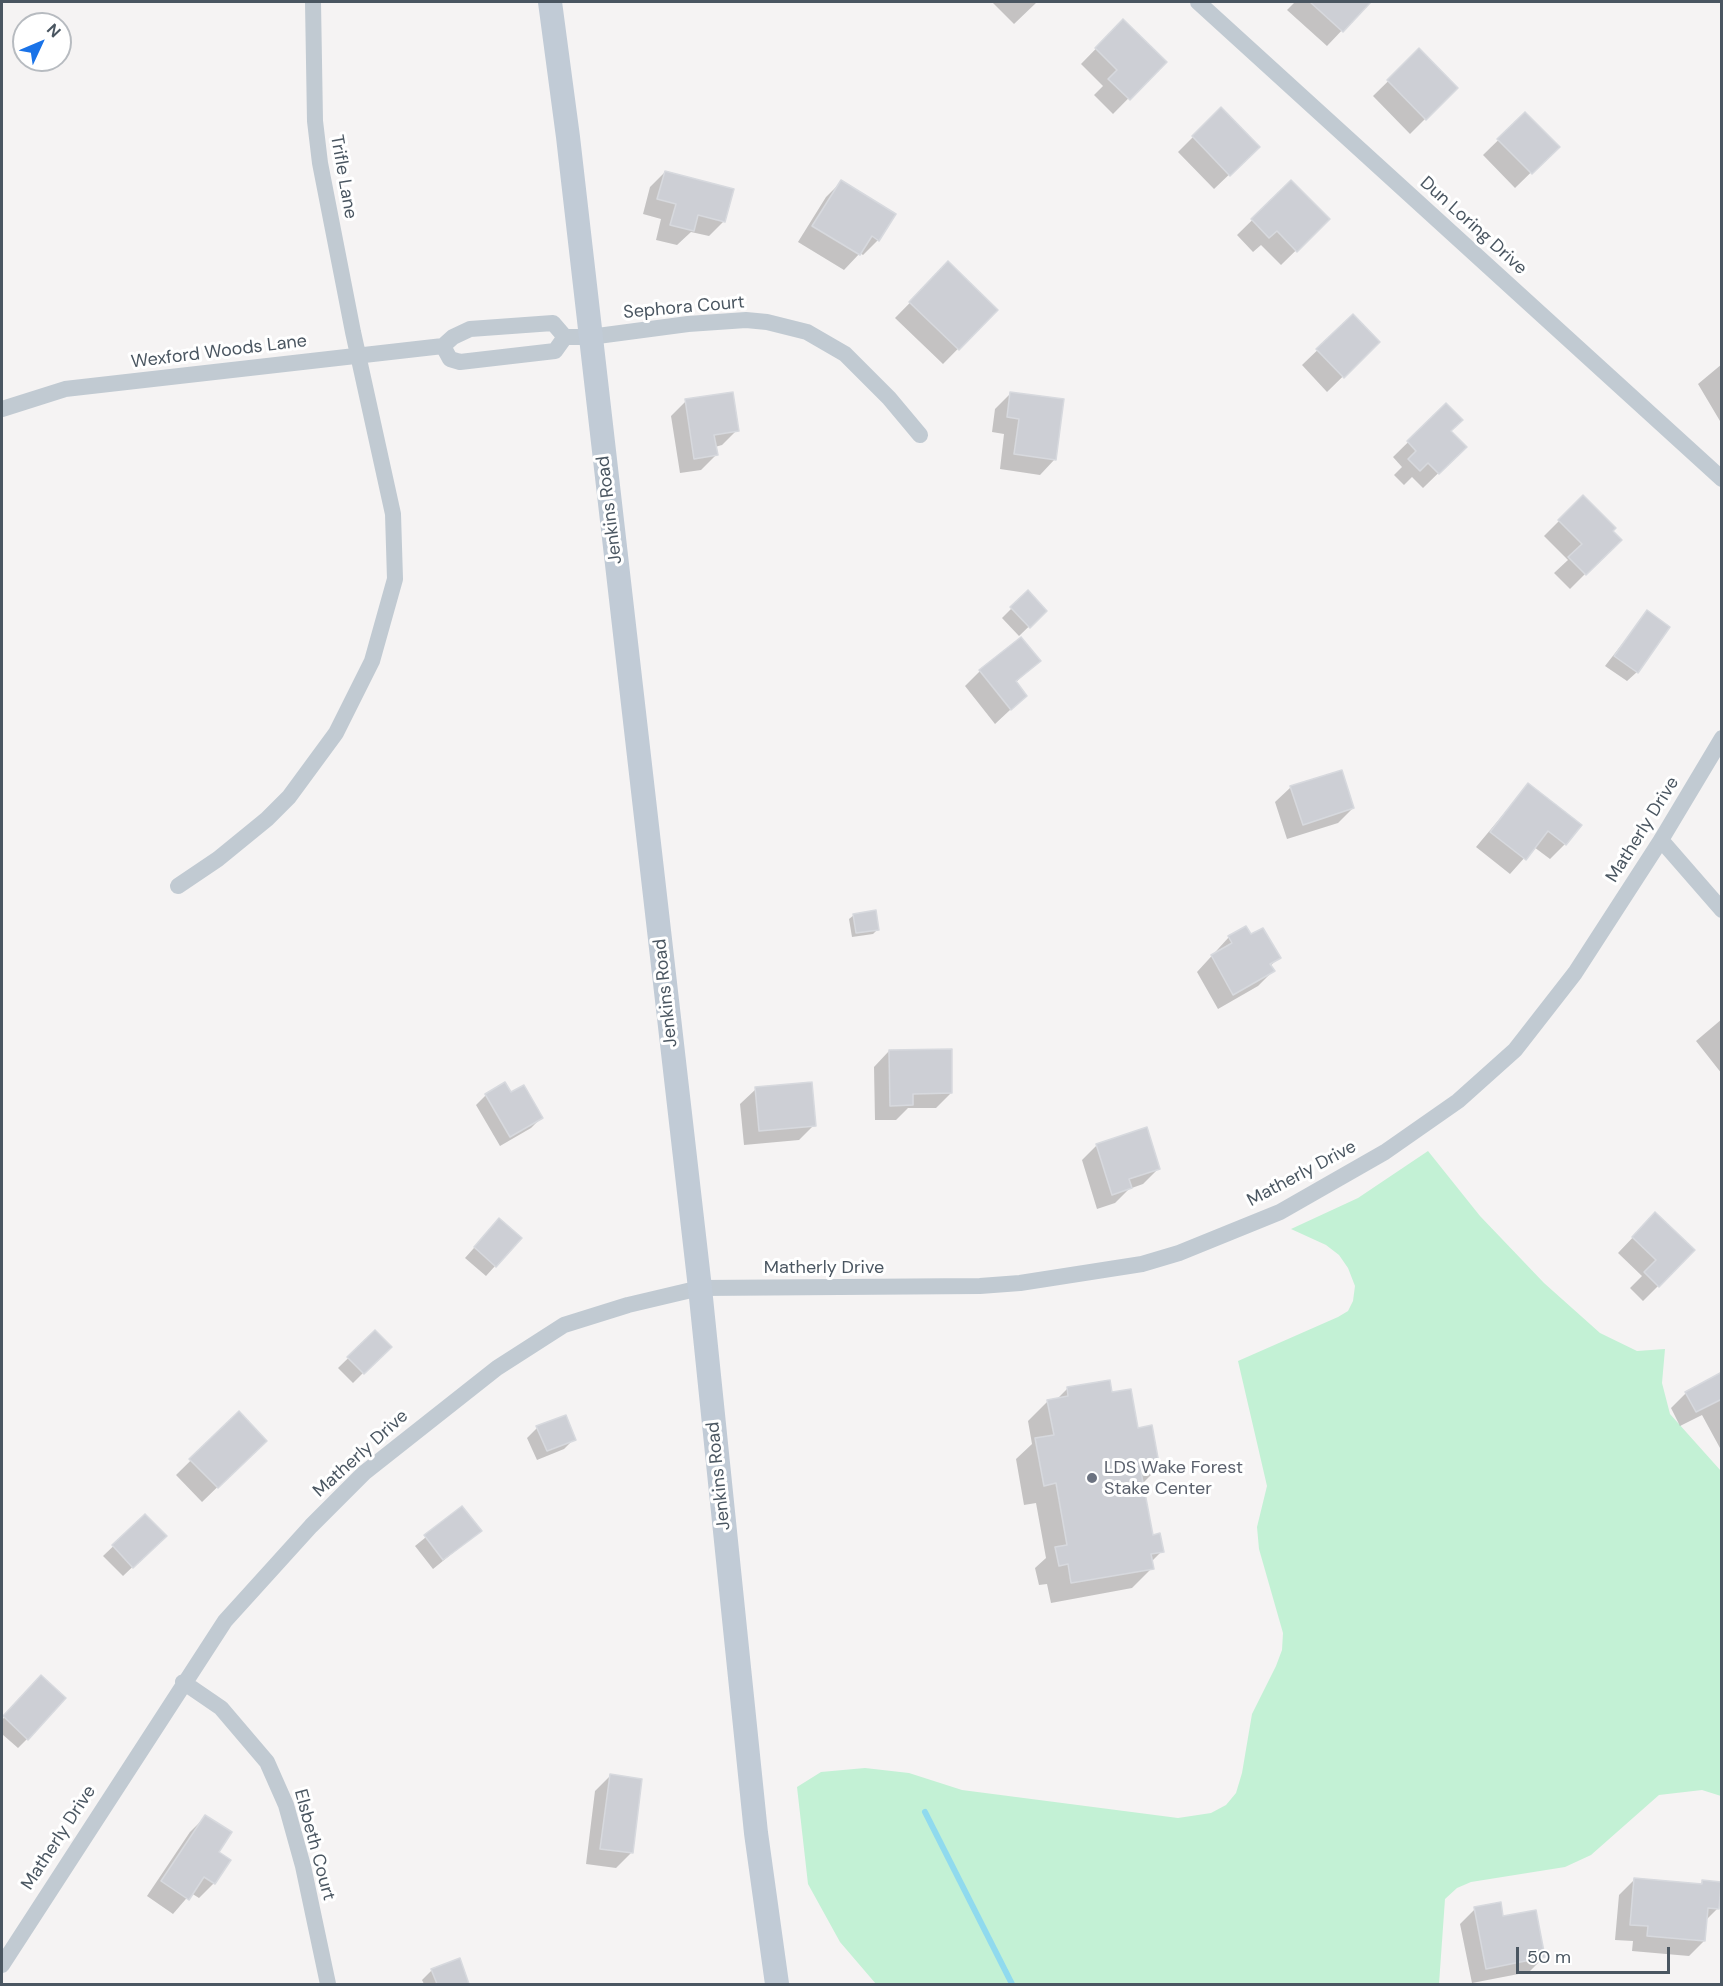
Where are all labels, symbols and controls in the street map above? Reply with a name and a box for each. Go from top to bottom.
north arrow [12,12,72,72]
text: N [42,19,65,42]
street label: Trifle Lane [325,133,361,221]
street label: Dun Loring Drive [1415,172,1531,280]
street label: Sephora Court [622,292,746,324]
street label: Wexford Woods Lane [130,331,308,373]
street label: Jenkins Road [593,455,627,565]
street label: Matherly Drive [1602,773,1684,887]
street label: Jenkins Road [650,938,682,1048]
street label: Matherly Drive [1244,1136,1360,1212]
street label: Matherly Drive [764,1257,884,1279]
street label: Matherly Drive [309,1406,413,1502]
street label: Jenkins Road [703,1421,735,1531]
place label: LDS Wake Forest Stake Center [1104,1457,1243,1500]
marker: LDS Wake Forest Stake Center [1085,1471,1099,1485]
street label: Matherly Drive [17,1782,101,1894]
street label: Elsbeth Court [289,1787,339,1903]
scale bar [1519,1935,1674,1973]
text: 50 m [1527,1945,1571,1969]

